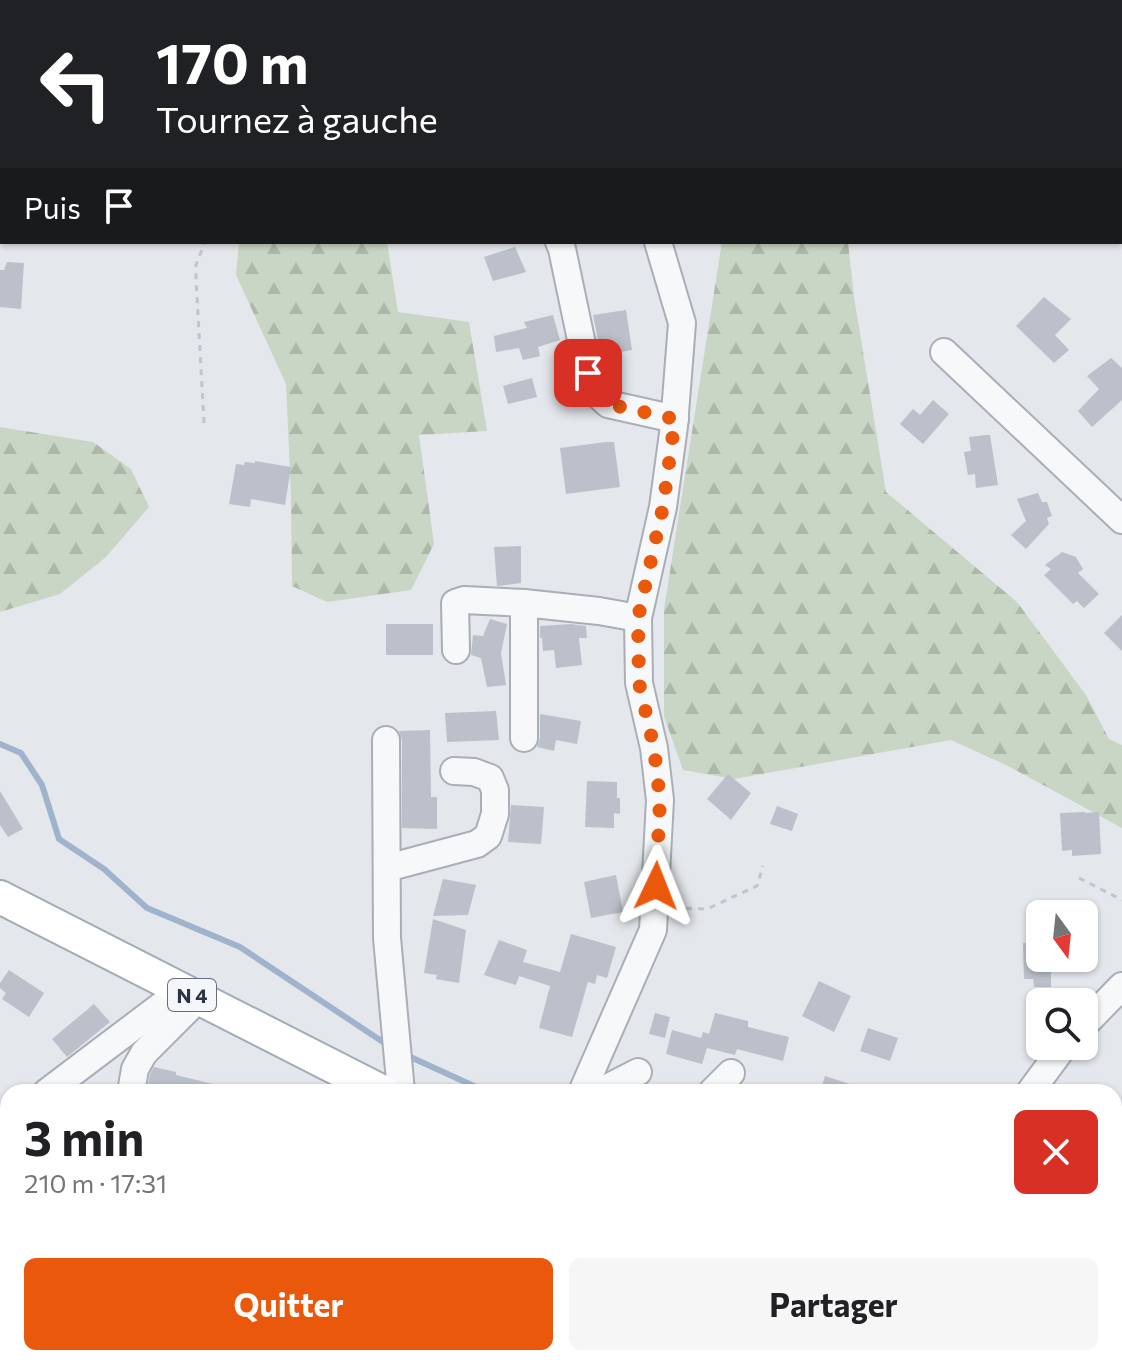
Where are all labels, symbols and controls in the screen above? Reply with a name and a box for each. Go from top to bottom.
text: 170 m [156,27,309,96]
icon: left [24,32,128,136]
text: Tournez à gauche [156,96,438,140]
icon: arrive [97,184,141,228]
text: Puis [24,188,81,225]
pin [554,339,622,407]
icon: arrive [566,351,610,395]
position arrow [614,844,698,928]
north arrow [1026,900,1098,972]
map controls [1026,900,1098,1060]
road number: N 4 [168,979,216,1011]
button: search [1026,988,1098,1060]
text: 3 min [24,1107,144,1166]
button: close [1014,1110,1098,1194]
text: 210 m · 17:31 [24,1167,167,1198]
button: Quitter [24,1258,553,1350]
button: Partager [569,1258,1098,1350]

